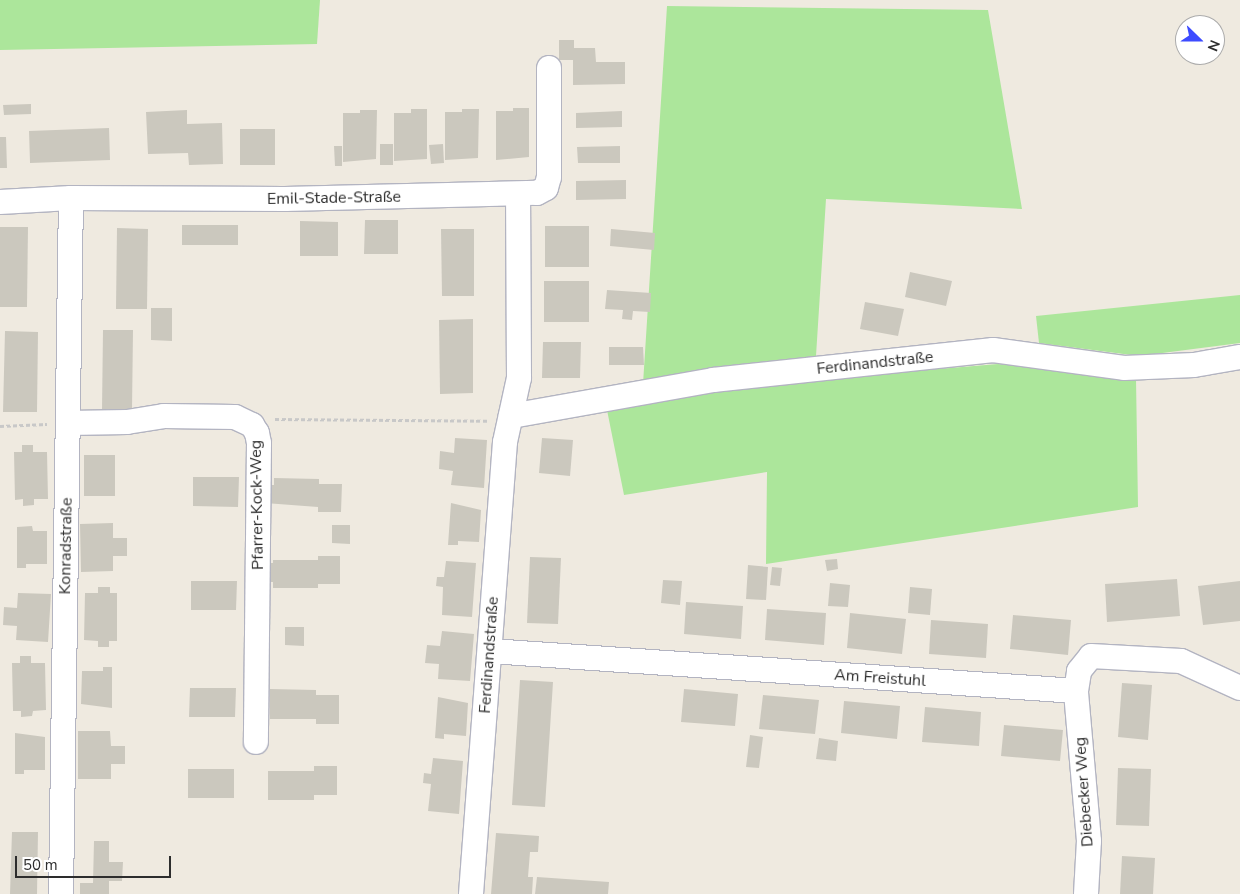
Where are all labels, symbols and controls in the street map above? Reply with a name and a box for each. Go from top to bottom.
north arrow [1175,15,1225,65]
text: N [1203,37,1224,54]
street label: Emil-Stade-Straße [267,187,401,209]
street label: Ferdinandstraße [816,347,934,379]
street label: Pfarrer-Kock-Weg [246,440,268,570]
street label: Konradstraße [56,497,76,595]
street label: Ferdinandstraße [475,596,503,714]
street label: Am Freistuhl [833,665,927,691]
street label: Diebecker Weg [1071,736,1097,848]
scale bar [18,846,174,878]
text: 50 m [23,855,58,875]

